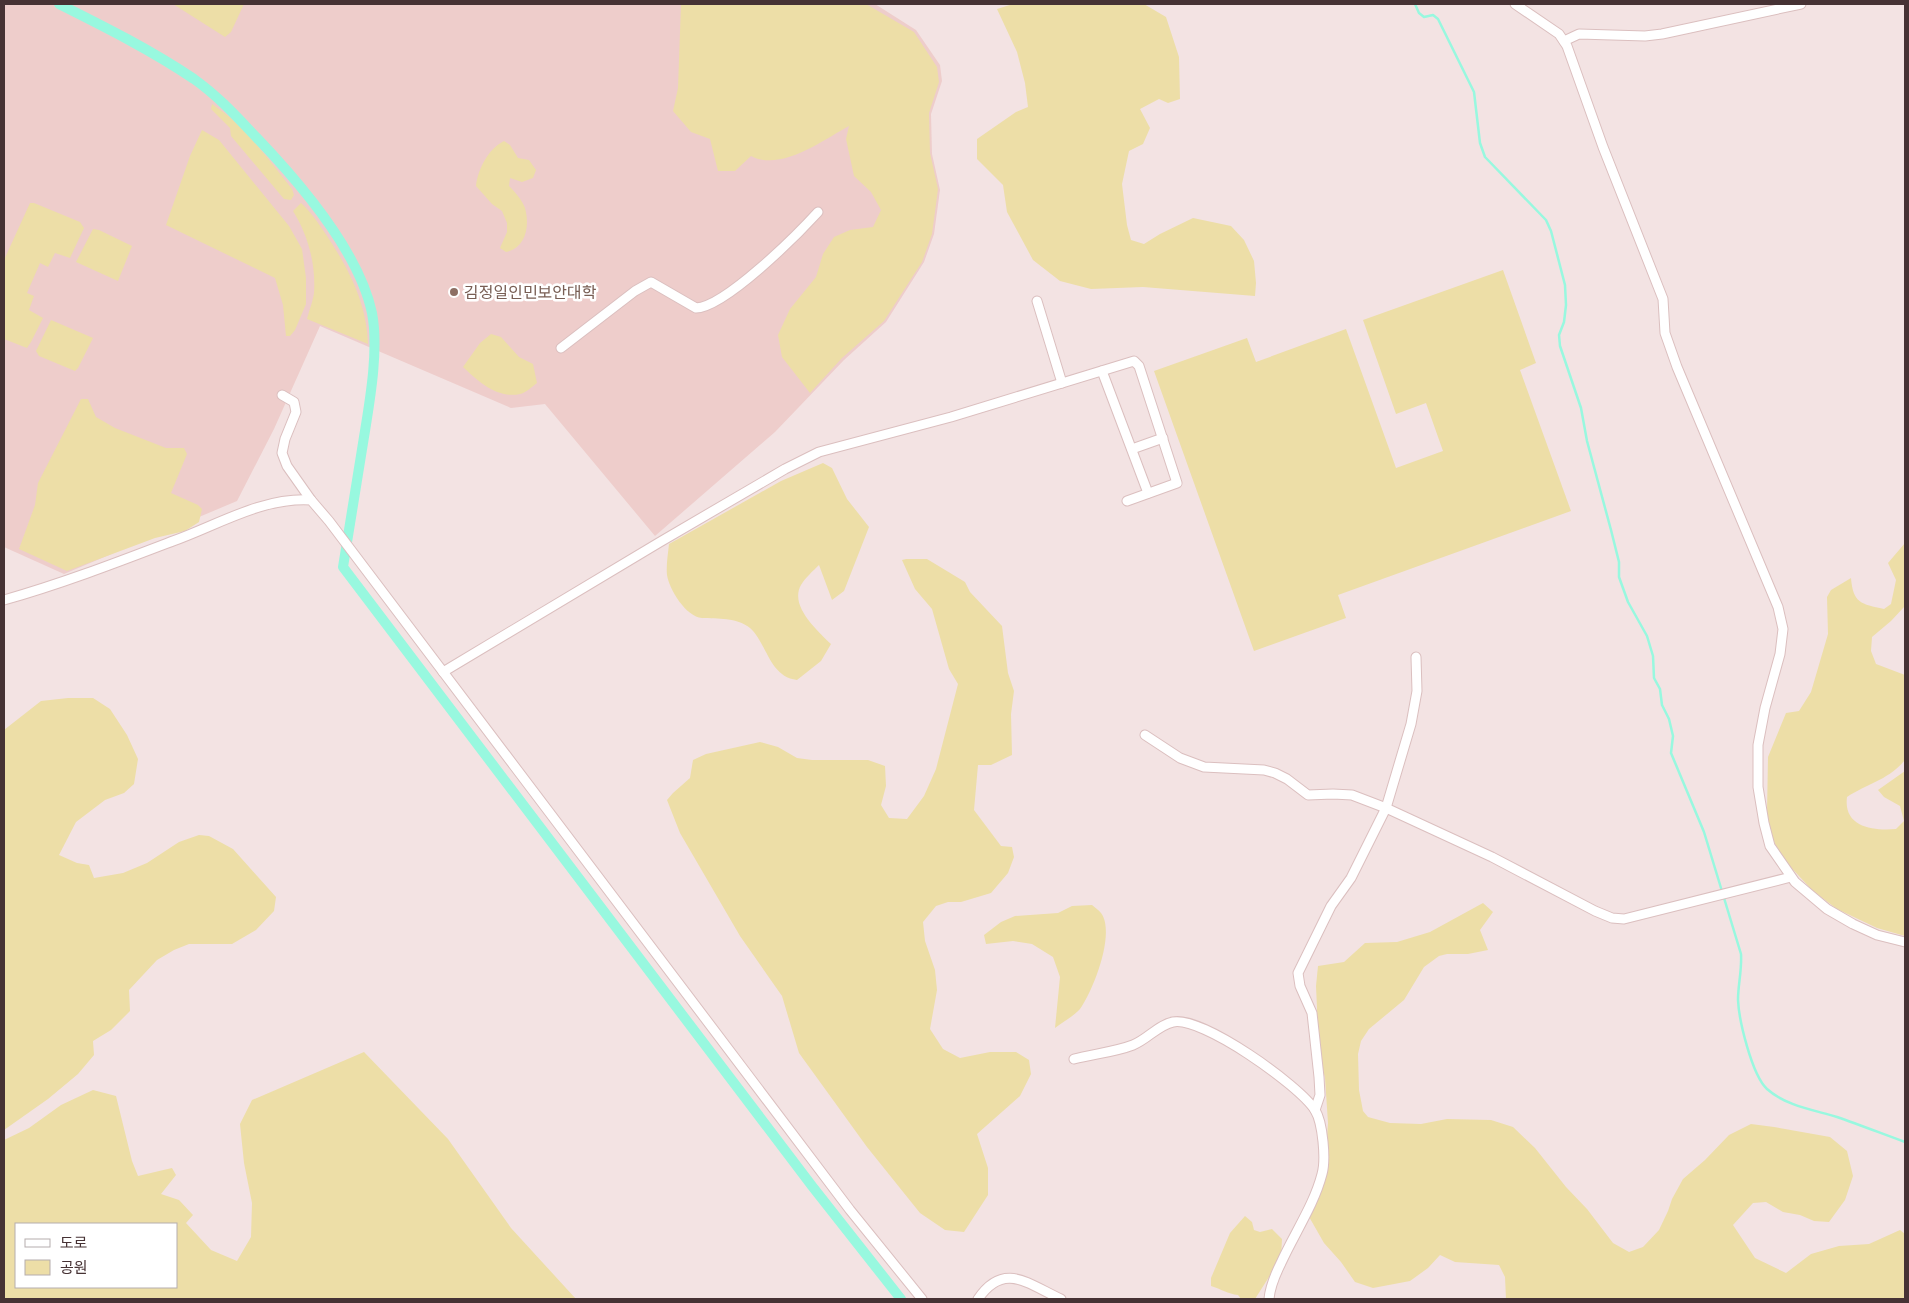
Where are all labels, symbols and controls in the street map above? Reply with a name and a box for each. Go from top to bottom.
place label: 김정일인민보안대학 [464,283,597,302]
marker: 김정일인민보안대학 [448,286,460,298]
legend [15,1223,178,1288]
text: 도로 [60,1234,88,1252]
text: 공원 [60,1259,88,1277]

